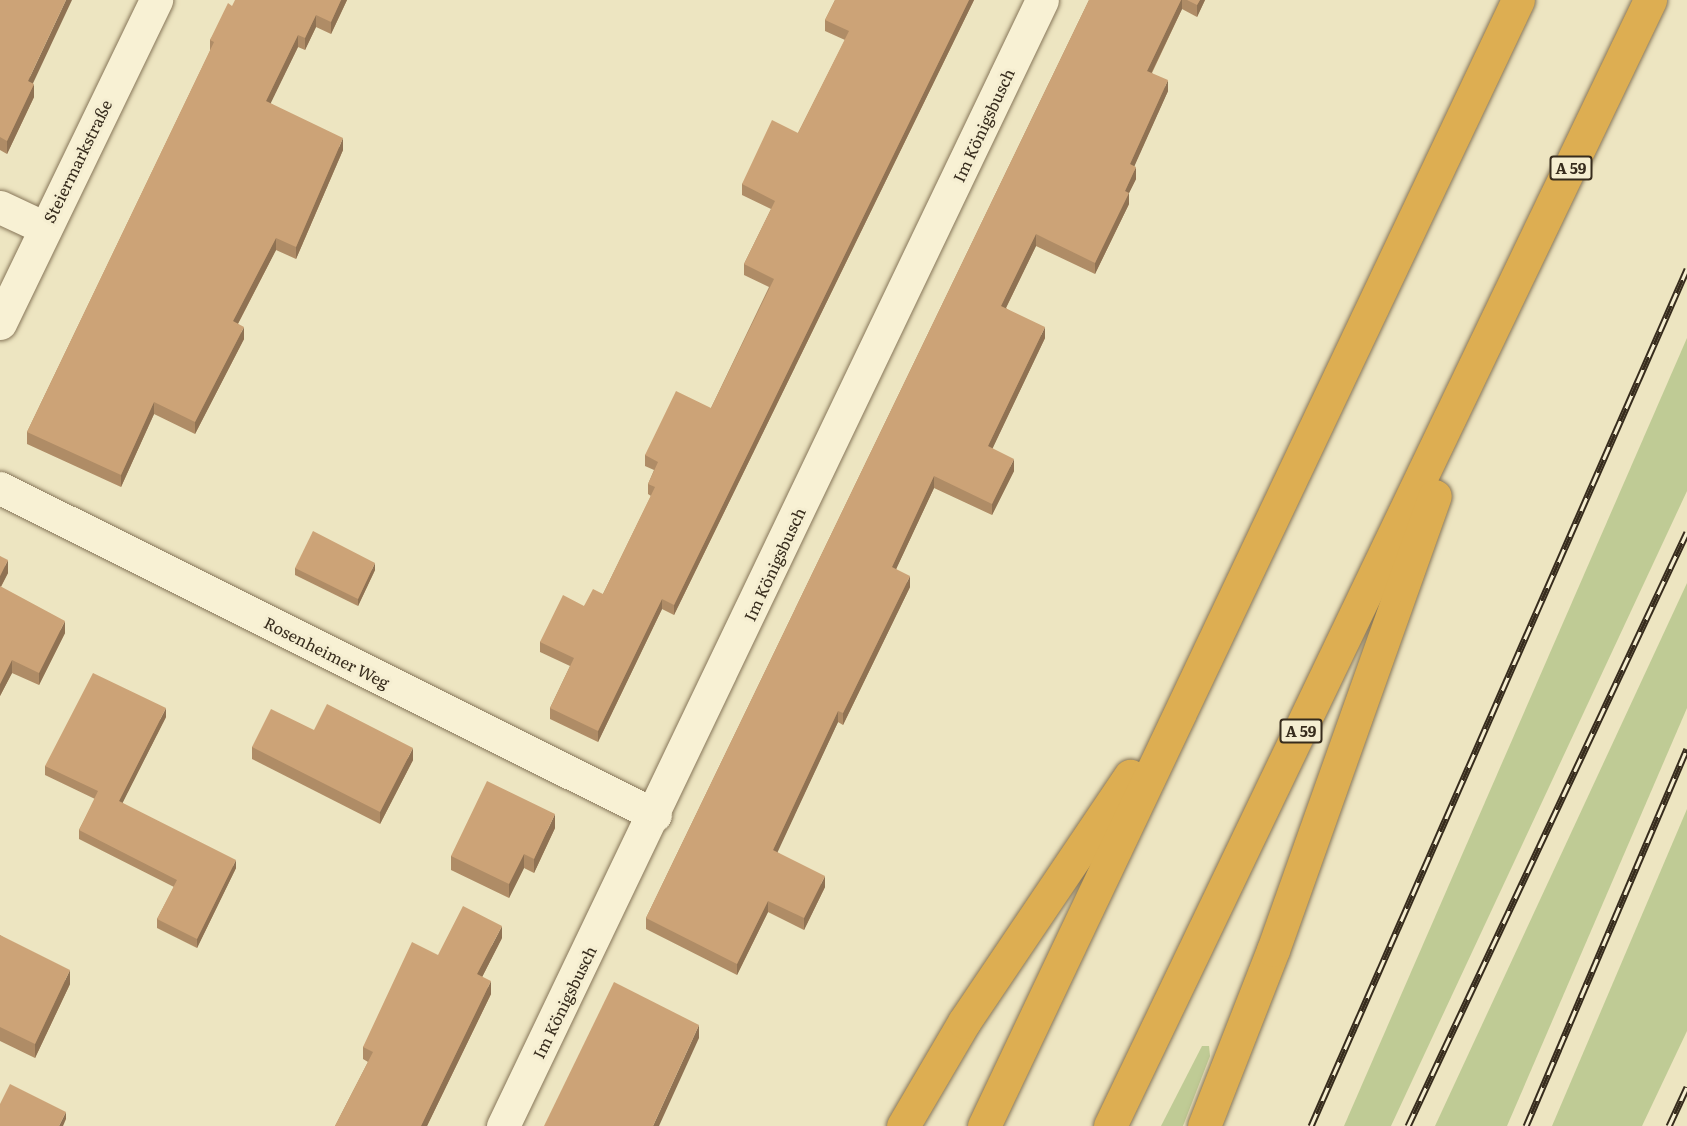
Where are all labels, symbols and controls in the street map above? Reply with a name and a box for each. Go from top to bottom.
street label: Im Königsbusch [948,65,1018,185]
street label: Steiermarkstraße [39,96,115,226]
road number: A 59 [1548,156,1594,180]
street label: Im Königsbusch [739,504,809,624]
street label: Rosenheimer Weg [261,612,393,692]
road number: A 59 [1278,719,1324,743]
street label: Im Königsbusch [528,942,600,1062]

